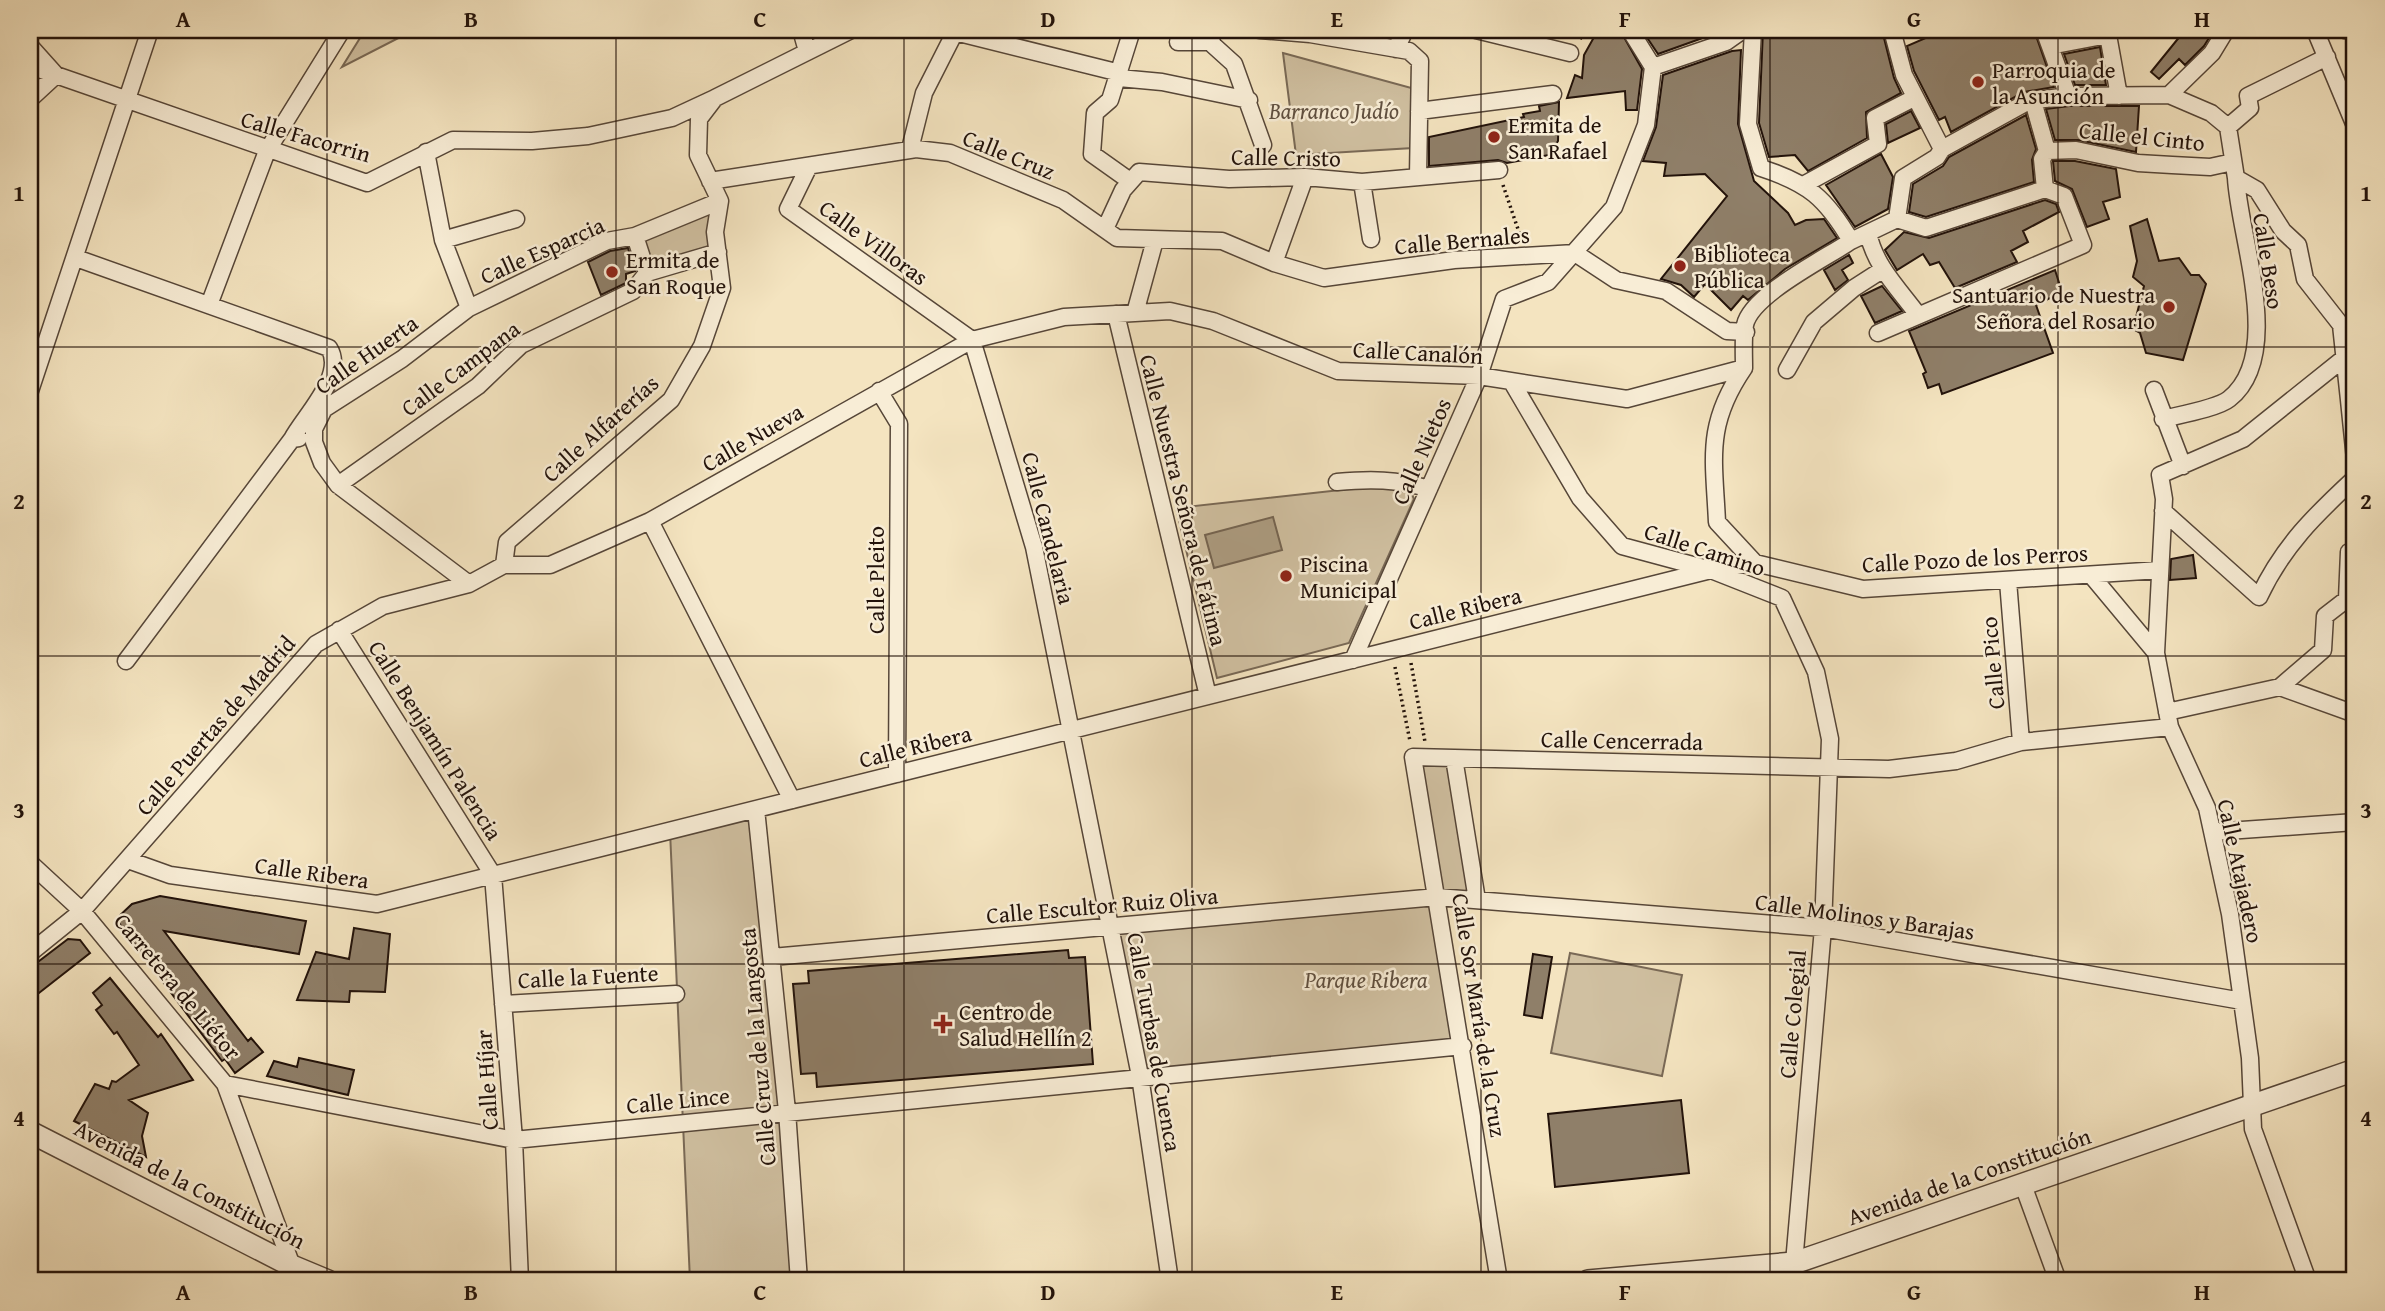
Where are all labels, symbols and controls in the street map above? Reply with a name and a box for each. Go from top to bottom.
text: A [176,2,191,35]
text: B [464,2,478,35]
text: C [753,2,767,35]
text: D [1041,2,1056,35]
text: E [1331,2,1343,35]
text: F [1619,2,1631,35]
text: G [1907,2,1921,35]
text: H [2194,2,2210,35]
place label: Parroquia de la Asunción [1992,53,2116,112]
marker: Parroquia de la Asunción [1970,74,1986,90]
park label: Barranco Judío [1268,94,1399,127]
street label: Calle Facorrin [237,102,375,170]
place label: Ermita de San Rafael [1508,108,1608,167]
street label: Calle el Cinto [2078,113,2206,159]
street label: Calle Cruz [958,121,1060,187]
marker: Ermita de San Rafael [1486,129,1502,145]
street label: Calle Cristo [1231,140,1341,174]
text: 1 [13,176,25,209]
text: 1 [2360,176,2372,209]
street label: Calle Villoras [813,191,935,293]
street label: Calle Esparcia [475,208,610,292]
street label: Calle Beso [2245,211,2293,311]
street label: Calle Bernales [1393,218,1531,262]
place label: Biblioteca Pública [1694,237,1790,296]
place label: Ermita de San Roque [626,243,726,302]
marker: Biblioteca Pública [1672,258,1688,274]
marker: Ermita de San Roque [604,264,620,280]
place label: Santuario de Nuestra Señora del Rosario [1952,278,2155,337]
marker: Santuario de Nuestra Señora del Rosario [2161,299,2177,315]
street label: Calle Huerta [308,306,424,402]
street label: Calle Campana [394,312,526,424]
street label: Calle Canalón [1352,332,1484,372]
street label: Calle Nuestra Señora de Fátima [1132,351,1236,649]
street label: Calle Alfarerías [534,367,666,489]
street label: Calle Nietos [1383,392,1459,510]
street label: Calle Nueva [695,395,809,479]
street label: Calle Candelaria [1014,448,1084,608]
text: 2 [13,484,25,517]
text: 2 [2360,484,2372,517]
street label: Calle Camino [1640,514,1770,584]
street label: Calle Pleito [859,526,892,634]
street label: Calle Pozo de los Perros [1861,536,2089,580]
place label: Piscina Municipal [1300,547,1397,606]
marker: Piscina Municipal [1278,568,1294,584]
street label: Calle Ribera [1405,578,1525,638]
street label: Calle Pico [1972,615,2012,711]
street label: Calle Puertas de Madrid [128,627,303,822]
street label: Calle Benjamín Palencia [361,634,511,846]
street label: Calle Ribera [855,716,975,776]
street label: Calle Cencerrada [1541,722,1703,758]
text: 3 [13,793,25,826]
text: 3 [2360,793,2372,826]
street label: Calle Atajadero [2210,796,2272,946]
street label: Calle Ribera [253,848,371,896]
street label: Calle Escultor Ruiz Oliva [985,878,1219,932]
street label: Calle Molinos y Barajas [1753,884,1977,948]
street label: Calle Sor María de la Cruz [1444,891,1516,1139]
street label: Carretera de Liétor [107,905,250,1067]
street label: Calle Cruz de la Langosta [730,927,784,1167]
street label: Calle Turbas de Cuenca [1119,930,1191,1154]
street label: Calle Colegial [1770,948,1814,1080]
street label: Calle la Fuente [517,956,659,996]
park label: Parque Ribera [1304,963,1428,996]
place label: Centro de Salud Hellín 2 [959,995,1092,1054]
marker: Centro de Salud Hellín 2 [933,1014,953,1034]
street label: Calle Híjar [466,1028,506,1131]
street label: Calle Lince [625,1078,731,1122]
text: 4 [13,1101,25,1134]
text: 4 [2360,1101,2372,1134]
street label: Avenida de la Constitución [69,1111,311,1257]
street label: Avenida de la Constitución [1843,1119,2095,1233]
text: A [176,1275,191,1308]
text: B [464,1275,478,1308]
text: C [753,1275,767,1308]
text: D [1041,1275,1056,1308]
text: E [1331,1275,1343,1308]
text: F [1619,1275,1631,1308]
text: G [1907,1275,1921,1308]
text: H [2194,1275,2210,1308]

